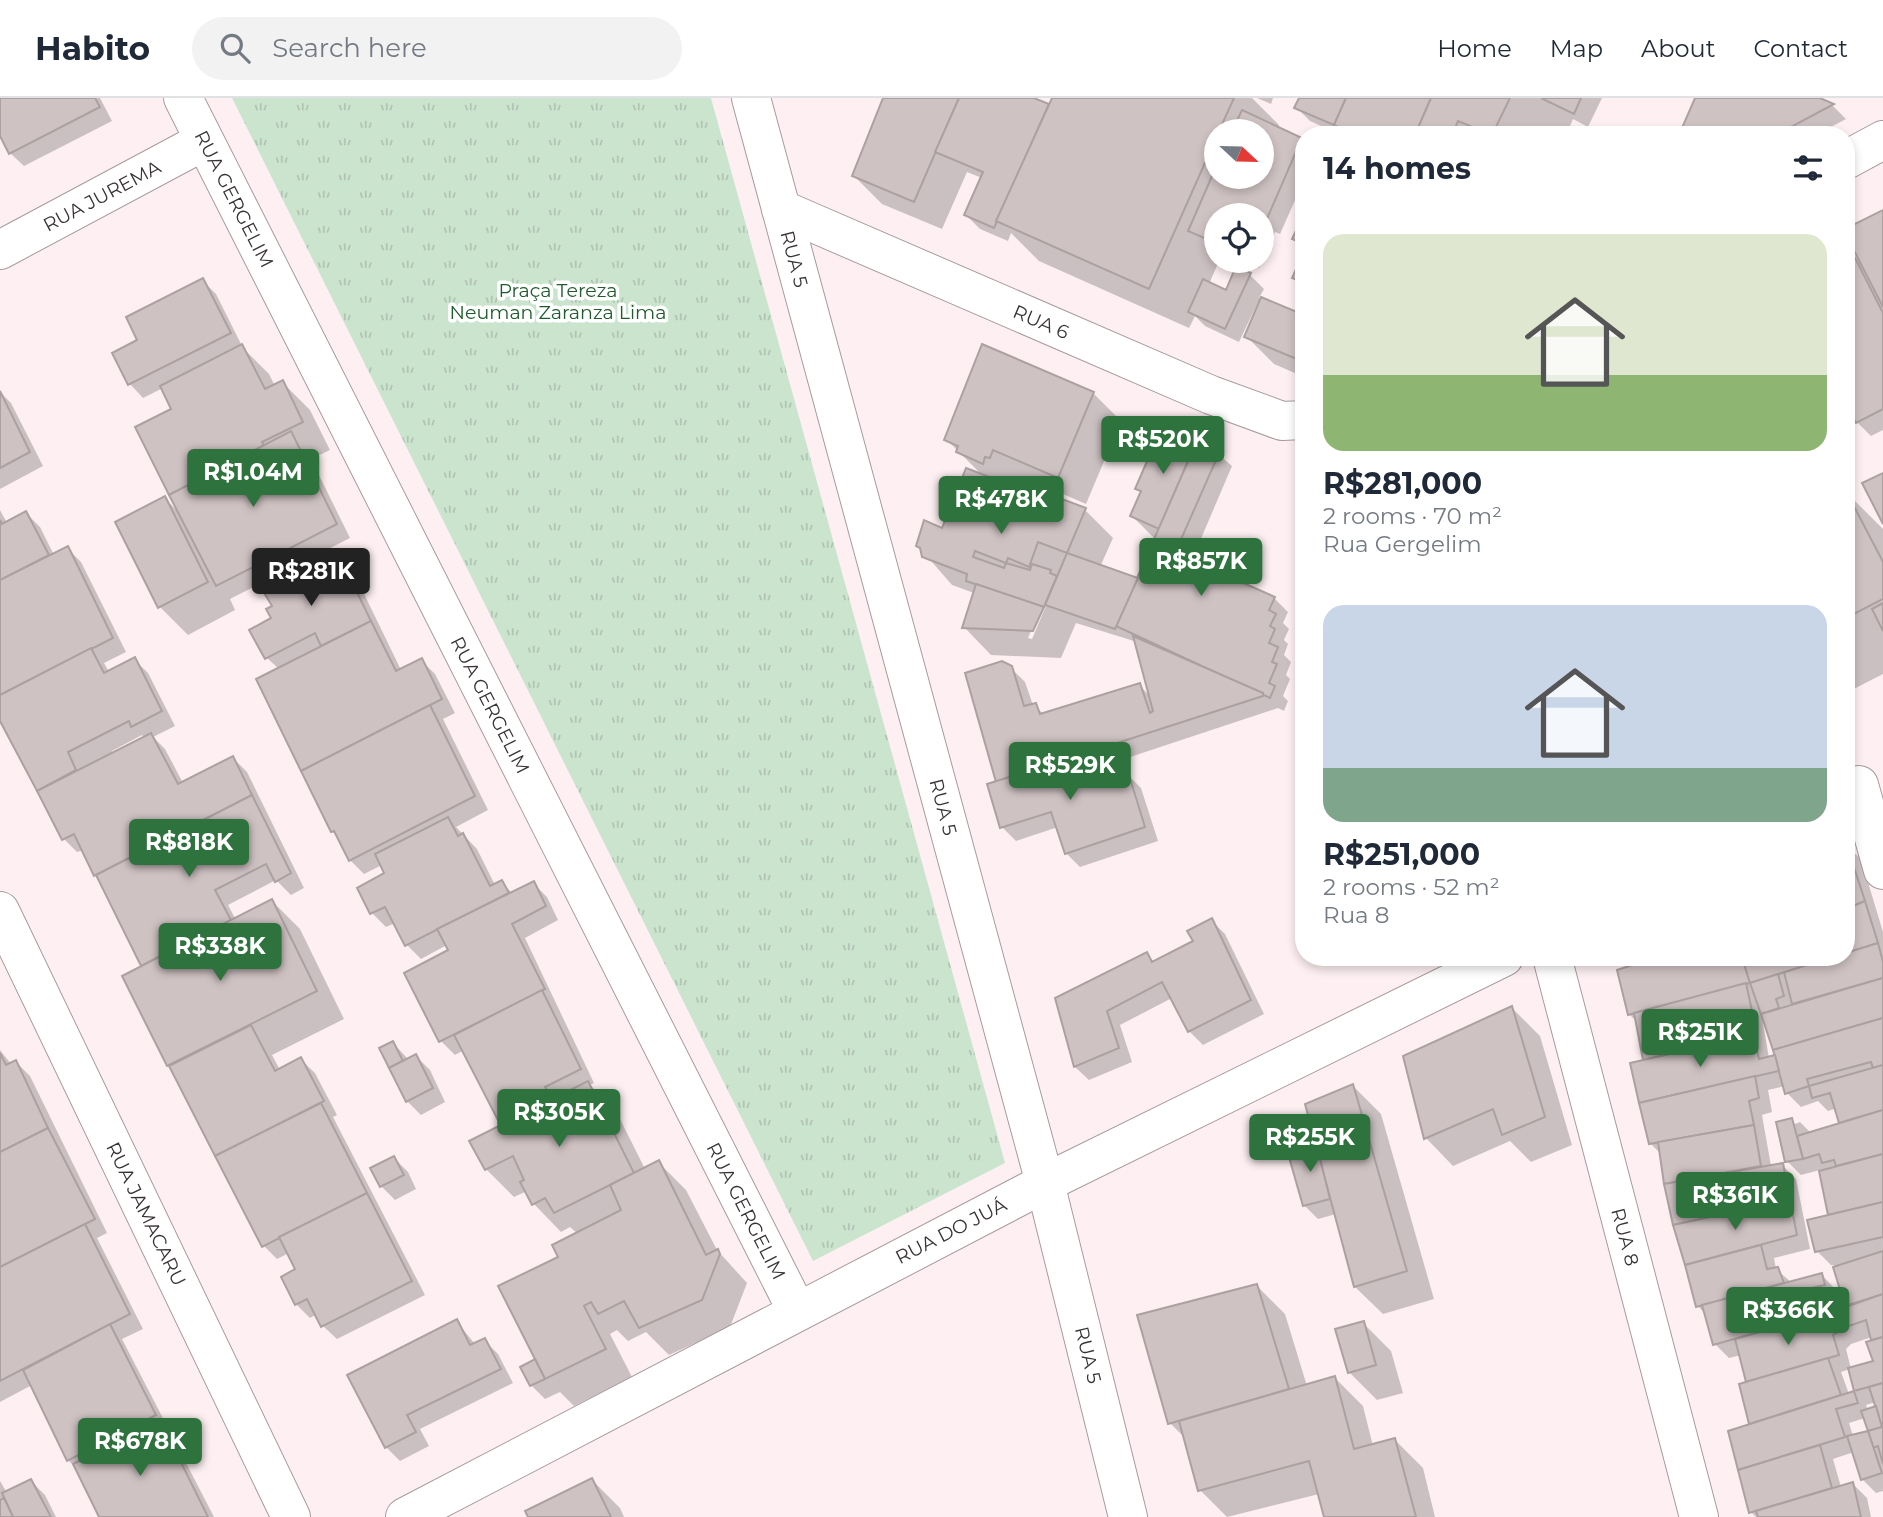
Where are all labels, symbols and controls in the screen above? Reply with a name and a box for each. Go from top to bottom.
search box [192,17,682,80]
text: Habito [35,28,150,68]
icon: search [216,29,254,67]
text: Search here [272,32,427,64]
text: Home [1437,34,1512,63]
text: Map [1550,34,1603,63]
text: About [1641,34,1715,63]
text: Contact [1753,34,1848,63]
north arrow [1204,119,1274,189]
map controls [1204,119,1274,273]
street label: RUA GERGELIM [190,127,278,271]
icon: filters [1789,149,1827,187]
text: 14 homes [1323,150,1471,187]
street label: RUA JUREMA [39,155,165,237]
button: locate [1204,203,1274,273]
street label: RUA 5 [775,228,813,290]
park label: Praça Tereza Neuman Zaranza Lima [450,279,666,324]
icon: home [1512,279,1638,405]
street label: RUA 6 [1009,300,1073,344]
pin: R$520K [1106,416,1220,476]
text: R$520K [1117,425,1209,453]
pin: R$1.04M [188,450,318,509]
text: R$1.04M [203,458,303,486]
text: R$281,000 [1323,465,1482,502]
pin: R$478K [944,476,1058,536]
text: R$478K [955,485,1047,513]
text: 2 rooms · 70 m² [1323,502,1502,530]
text: Rua Gergelim [1323,530,1482,558]
pin: R$857K [1144,538,1258,598]
text: R$857K [1155,547,1247,575]
pin: R$281K [254,548,368,608]
text: R$281K [268,557,354,585]
street label: RUA GERGELIM [446,633,534,777]
icon: home [1512,650,1638,776]
pin: R$529K [1013,742,1127,802]
text: R$529K [1025,751,1115,779]
street label: RUA 5 [924,776,962,838]
pin: R$818K [132,820,246,879]
text: R$818K [145,828,233,856]
text: R$251,000 [1323,836,1480,873]
text: 2 rooms · 52 m² [1323,873,1500,901]
text: Rua 8 [1323,901,1389,929]
pin: R$338K [163,924,277,983]
text: R$338K [175,932,265,960]
pin: R$251K [1643,1010,1757,1069]
text: R$251K [1658,1018,1742,1046]
pin: R$305K [502,1090,616,1149]
text: R$305K [513,1098,605,1126]
pin: R$255K [1253,1114,1367,1174]
text: R$255K [1265,1123,1355,1151]
street label: RUA JAMACARU [101,1138,191,1290]
street label: RUA GERGELIM [702,1139,790,1283]
pin: R$361K [1678,1172,1792,1232]
text: R$361K [1692,1181,1778,1209]
street label: RUA DO JUÁ [892,1193,1011,1269]
street label: RUA 8 [1606,1205,1644,1269]
pin: R$366K [1731,1288,1845,1347]
text: R$366K [1742,1296,1834,1324]
street label: RUA 5 [1070,1324,1106,1386]
pin: R$678K [83,1418,197,1478]
text: R$678K [94,1427,186,1455]

